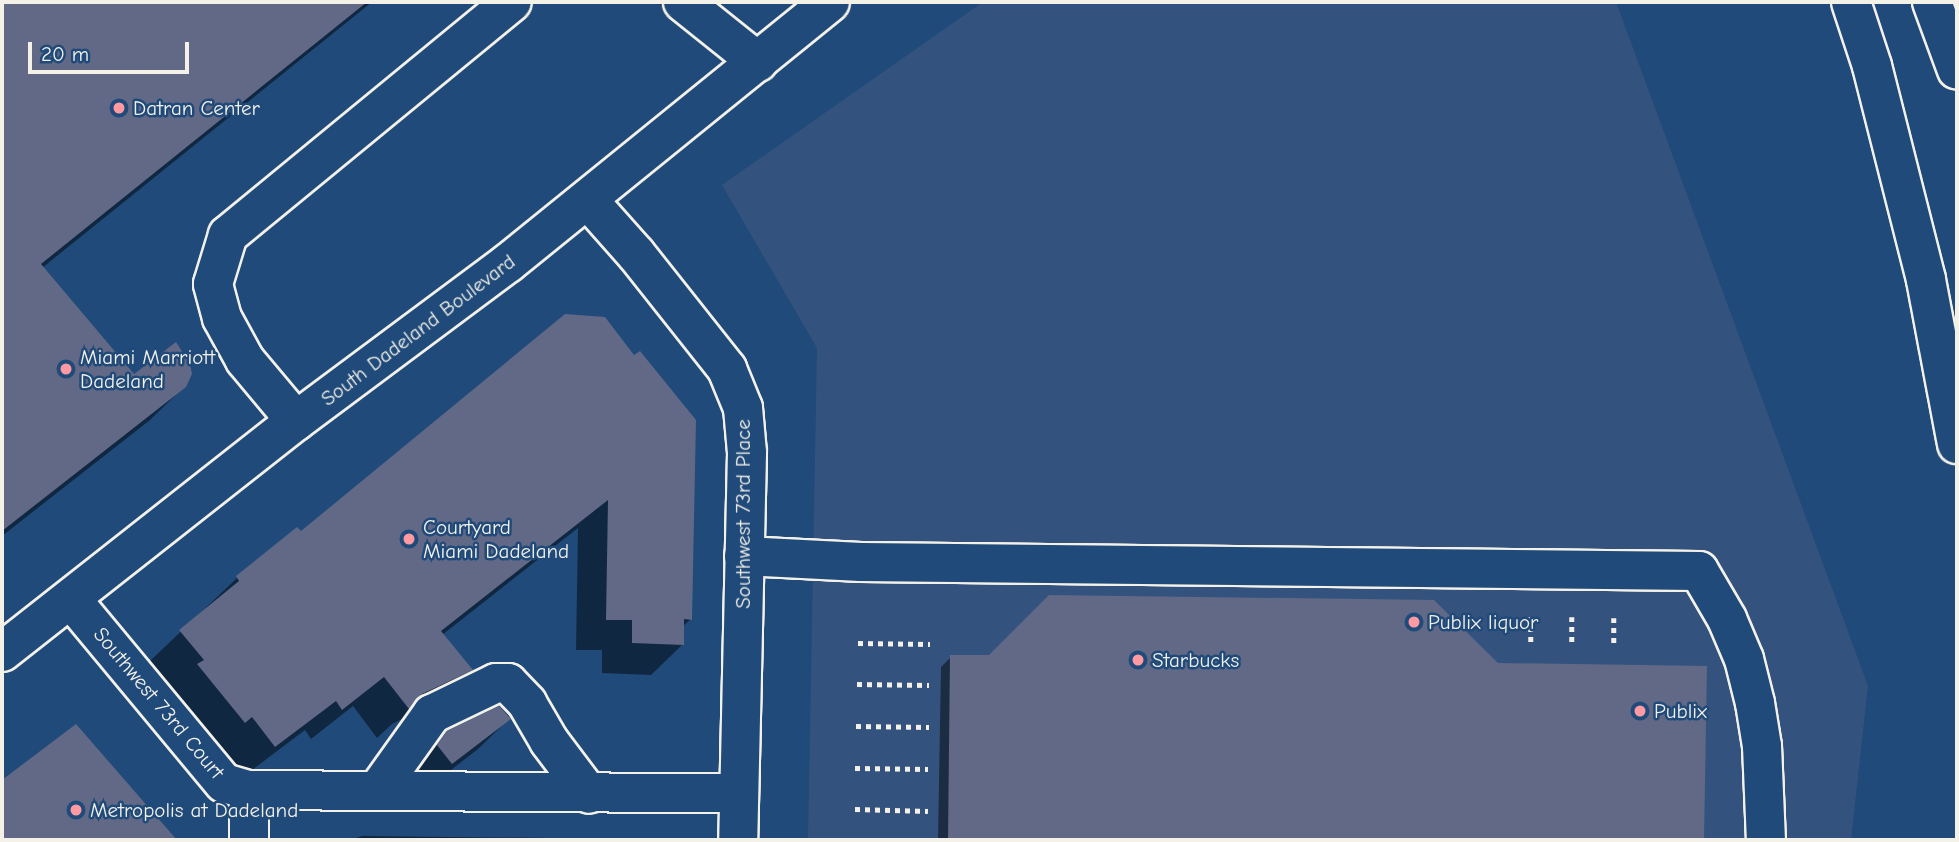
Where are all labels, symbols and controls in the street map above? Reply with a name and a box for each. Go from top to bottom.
scale bar [32,28,192,72]
text: 20 m [41,42,89,66]
place label: Datran Center [133,95,260,121]
marker: Datran Center [111,100,127,116]
street label: South Dadeland Boulevard [316,249,520,411]
place label: Miami Marriott Dadeland [80,344,215,394]
marker: Miami Marriott Dadeland [58,361,74,377]
street label: Southwest 73rd Place [730,419,756,609]
place label: Courtyard Miami Dadeland [423,514,569,564]
marker: Courtyard Miami Dadeland [401,531,417,547]
place label: Publix liquor [1428,609,1538,635]
marker: Publix liquor [1406,614,1422,630]
street label: Southwest 73rd Court [88,622,230,784]
place label: Starbucks [1152,647,1239,673]
marker: Starbucks [1130,652,1146,668]
place label: Publix [1654,698,1707,724]
marker: Publix [1632,703,1648,719]
place label: Metropolis at Dadeland [90,797,298,823]
marker: Metropolis at Dadeland [68,802,84,818]

